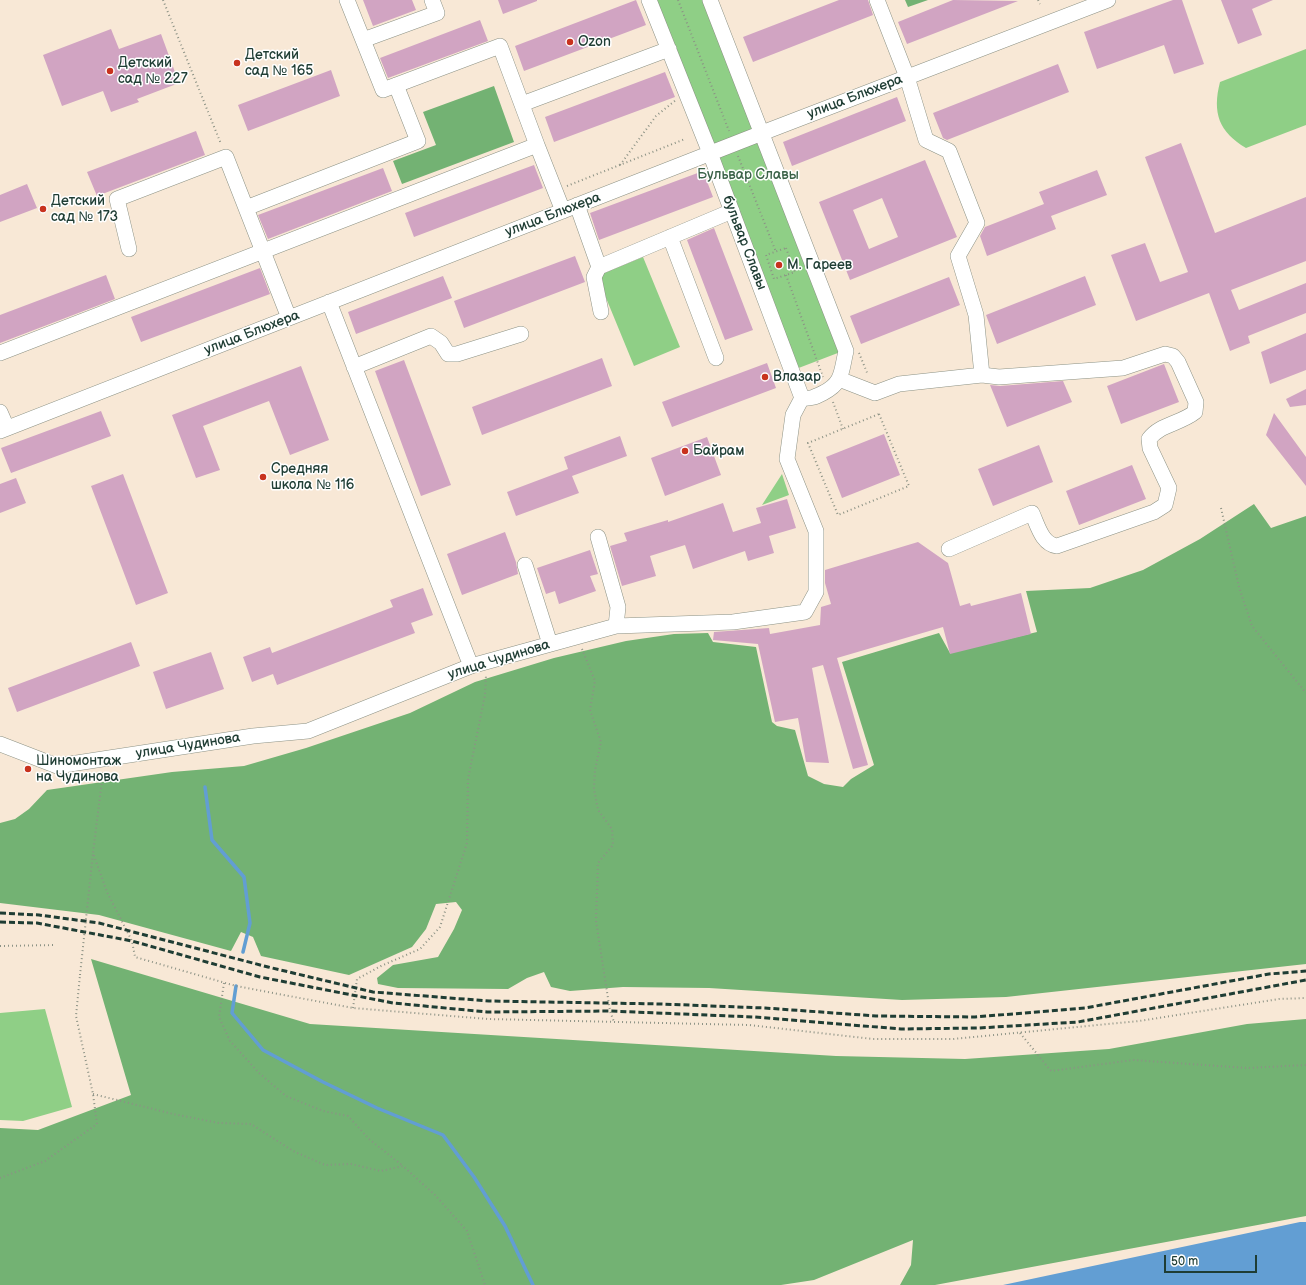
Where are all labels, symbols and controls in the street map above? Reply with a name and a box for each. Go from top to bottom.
place label: Ozon [578,34,611,50]
marker: Ozon [565,37,575,47]
place label: Детский сад № 165 [245,47,313,80]
place label: Детский сад № 227 [118,55,188,88]
marker: Детский сад № 165 [232,58,242,68]
marker: Детский сад № 227 [105,66,115,76]
street label: улица Блюхера [805,71,905,123]
park label: Бульвар Славы [697,167,799,183]
street label: улица Блюхера [503,189,603,241]
place label: Детский сад № 173 [51,193,118,226]
street label: бульвар Славы [718,194,770,292]
marker: Детский сад № 173 [38,204,48,214]
place label: М. Гареев [787,257,852,273]
marker: М. Гареев [774,260,784,270]
street label: улица Блюхера [202,307,302,359]
place label: Влазар [773,369,821,385]
marker: Влазар [760,372,770,382]
place label: Байрам [693,443,744,459]
marker: Байрам [680,446,690,456]
place label: Средняя школа № 116 [271,461,354,494]
marker: Средняя школа № 116 [258,472,268,482]
street label: улица Чудинова [446,637,552,683]
street label: улица Чудинова [135,729,241,763]
place label: Шиномонтаж на Чудинова [36,753,121,786]
marker: Шиномонтаж на Чудинова [23,764,33,774]
scale bar [1166,1247,1259,1273]
text: 50 m [1171,1254,1198,1269]

